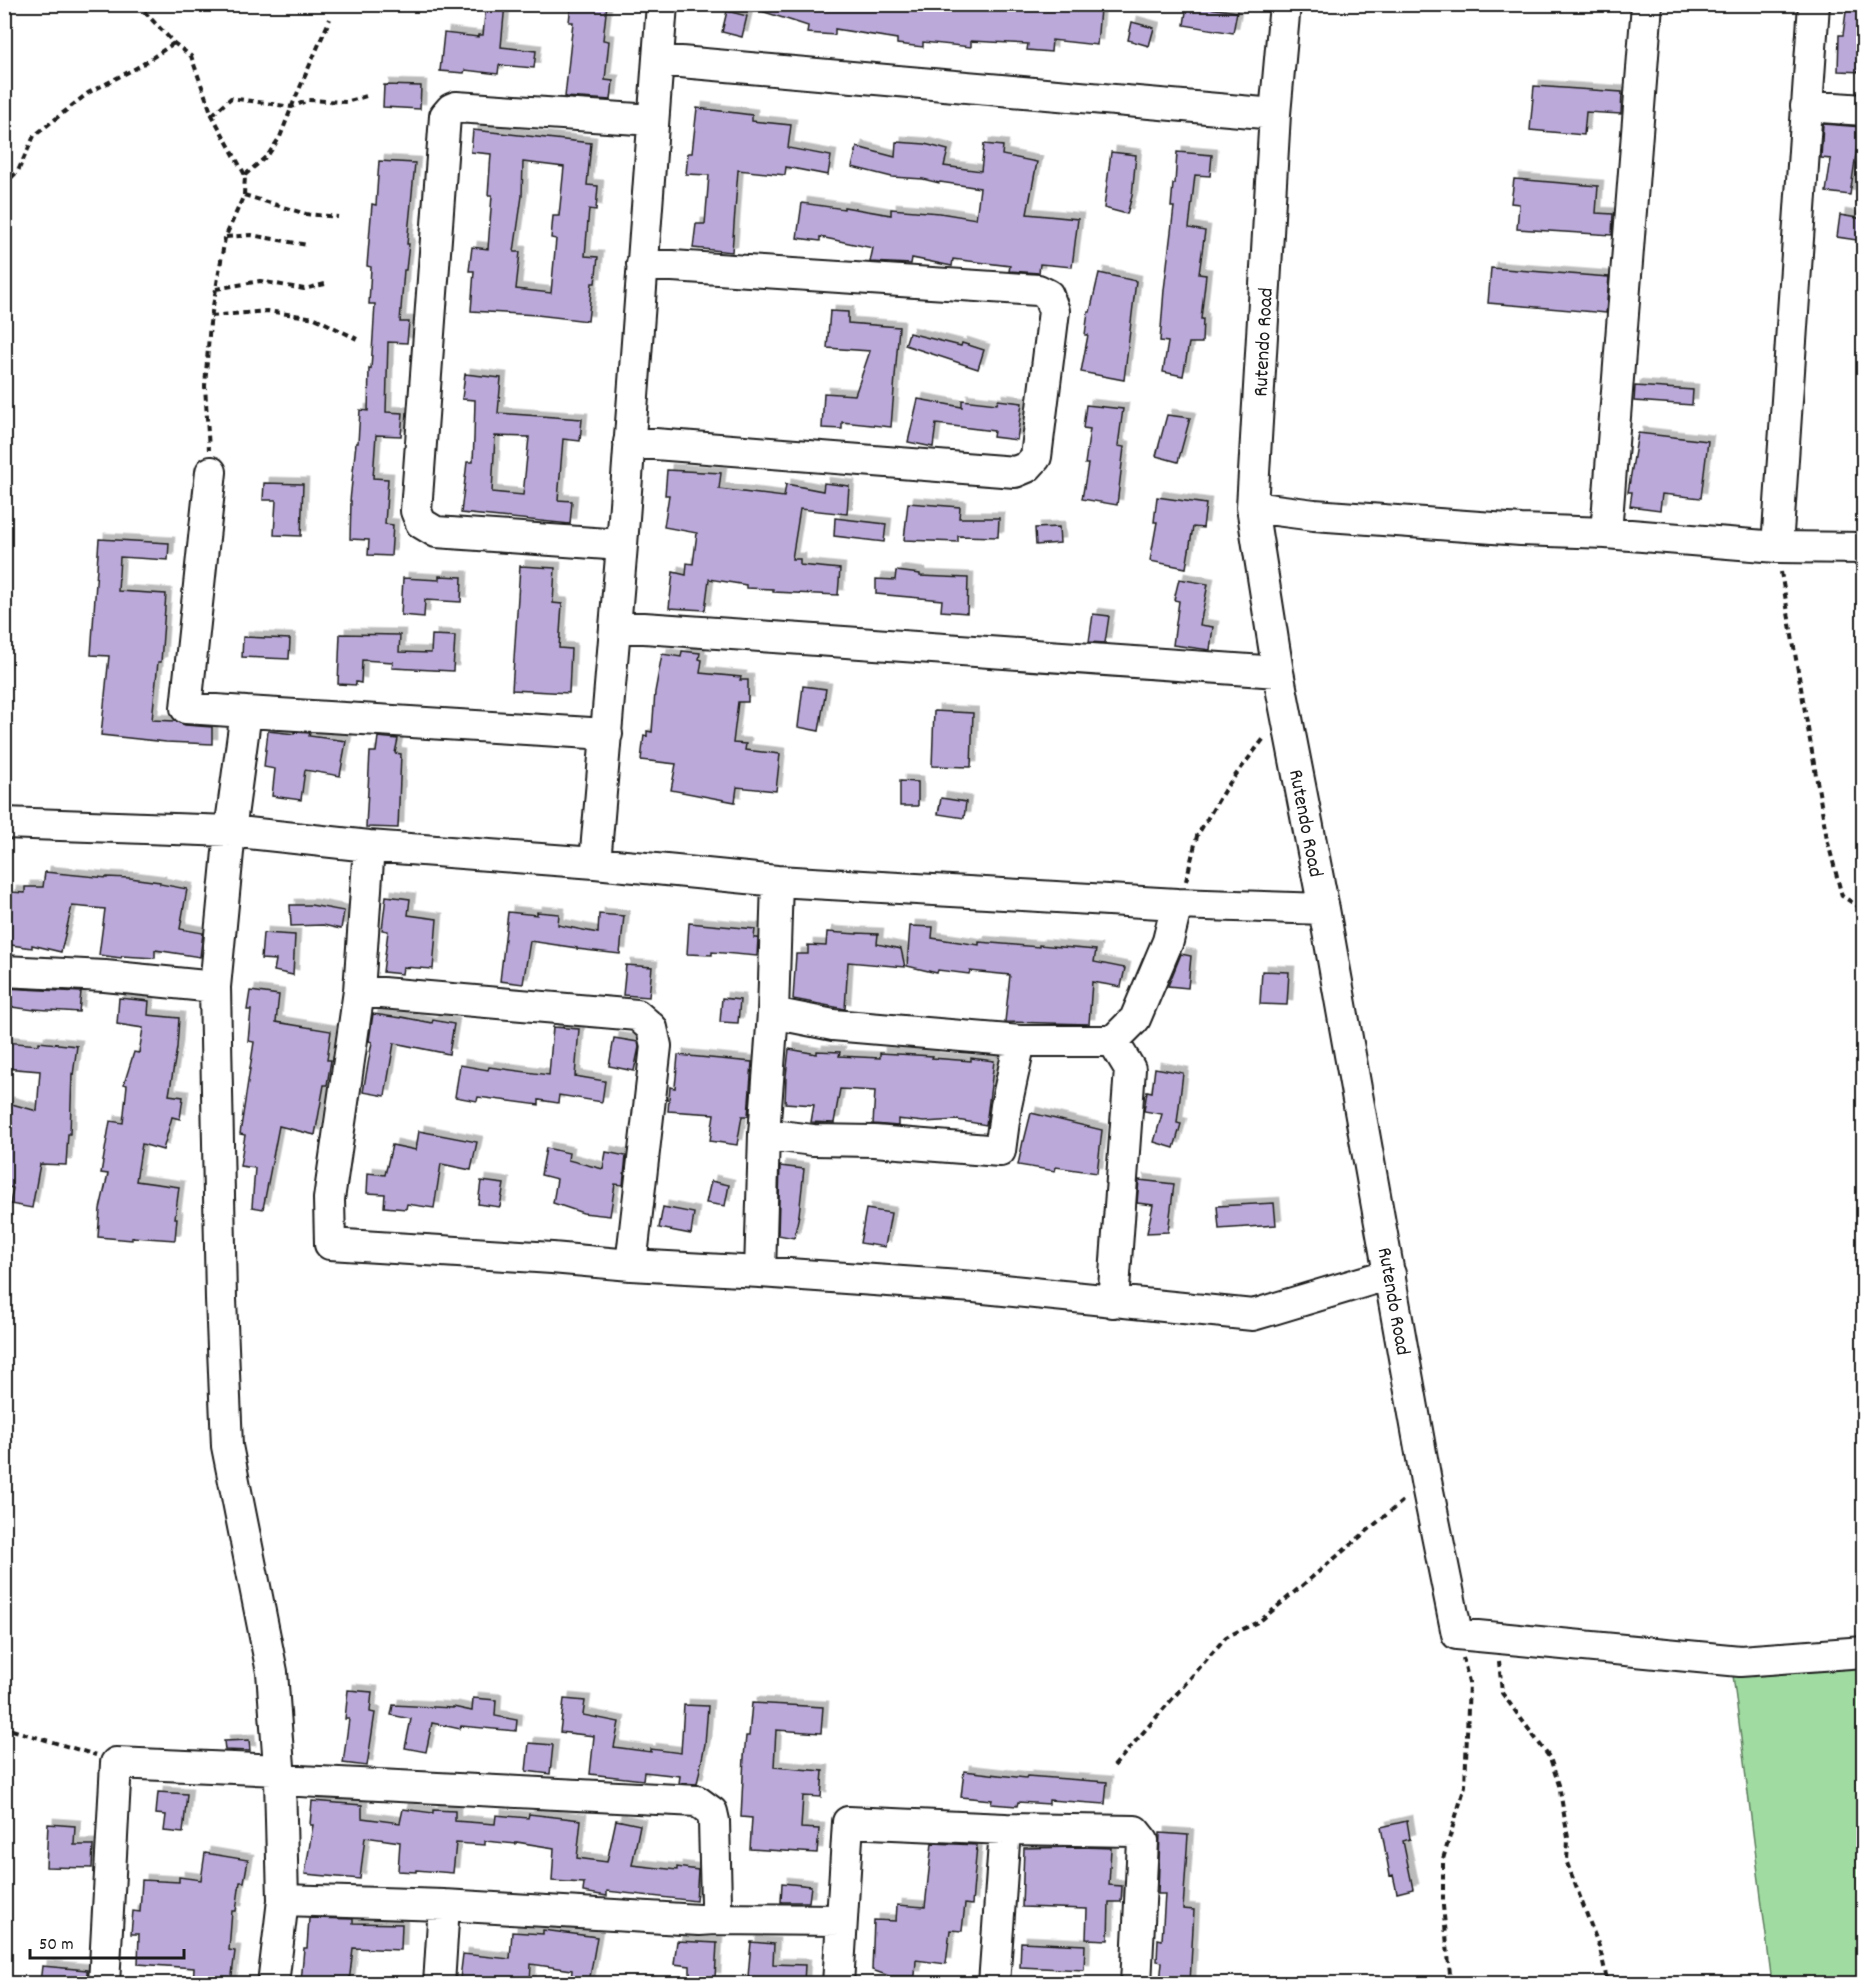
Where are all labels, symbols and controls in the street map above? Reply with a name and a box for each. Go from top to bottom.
street label: Rutendo Road [1247,287,1283,397]
street label: Rutendo Road [1279,767,1329,880]
street label: Rutendo Road [1368,1245,1416,1358]
scale bar [30,1922,184,1960]
text: 50 m [39,1933,74,1958]

